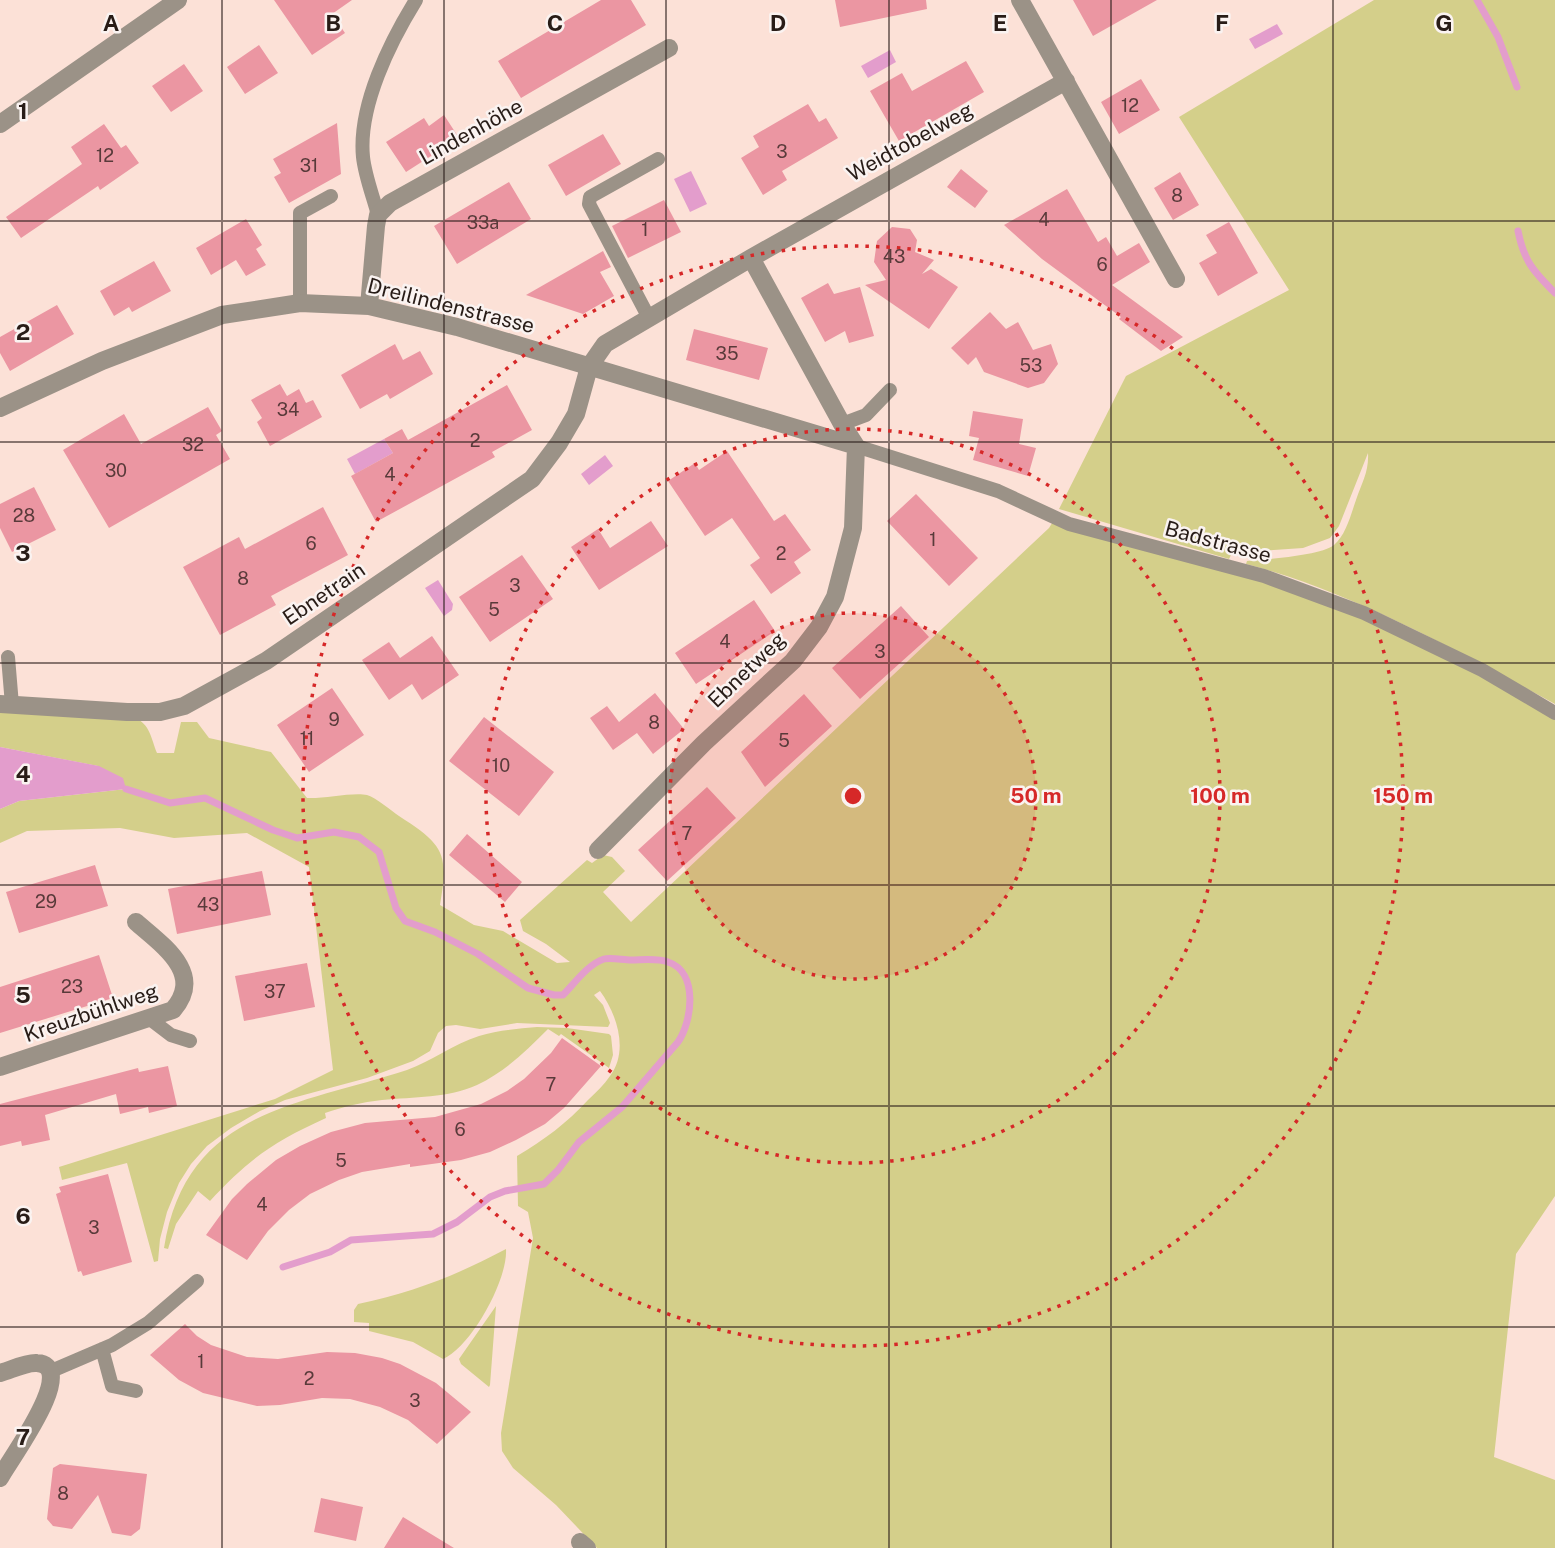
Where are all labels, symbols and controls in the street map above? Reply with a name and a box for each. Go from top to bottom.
text: A [103,9,120,36]
text: B [325,9,341,36]
text: C [547,9,563,36]
text: D [770,9,786,36]
text: E [993,9,1007,36]
text: F [1215,9,1229,36]
text: G [1435,9,1453,36]
street label: Lindenhöhe [415,93,527,170]
house number: 12 [1121,95,1139,116]
text: 1 [18,97,28,124]
street label: Weidtobelweg [843,97,977,186]
house number: 3 [776,141,788,162]
house number: 12 [96,145,114,166]
house number: 31 [300,155,318,176]
house number: 8 [1171,185,1183,206]
house number: 4 [1038,209,1050,230]
house number: 33a [467,212,499,233]
house number: 1 [641,219,649,240]
house number: 43 [883,246,905,267]
house number: 6 [1096,254,1108,275]
street label: Dreilindenstrasse [365,273,537,338]
text: 2 [16,318,30,345]
house number: 35 [716,343,738,364]
house number: 53 [1020,355,1042,376]
house number: 34 [277,399,299,420]
house number: 2 [470,430,480,451]
house number: 32 [182,434,204,455]
house number: 30 [105,460,127,481]
house number: 4 [384,464,396,485]
house number: 28 [13,505,35,526]
street label: Badstrasse [1162,515,1274,568]
house number: 1 [929,529,937,550]
house number: 6 [305,533,317,554]
text: 3 [15,539,31,566]
house number: 2 [776,543,786,564]
street label: Ebnetrain [278,557,370,630]
house number: 8 [237,568,249,589]
house number: 3 [509,575,521,596]
house number: 5 [488,599,500,620]
street label: Ebnetweg [703,627,791,713]
house number: 4 [719,631,731,652]
house number: 3 [874,641,886,662]
house number: 9 [328,709,340,730]
house number: 8 [648,712,660,733]
house number: 11 [300,728,314,749]
house number: 5 [778,730,790,751]
house number: 10 [492,755,510,776]
text: 4 [15,760,31,787]
text: 50 m [1010,783,1062,808]
text: 100 m [1190,783,1250,808]
text: 150 m [1373,783,1433,808]
centre of rings [841,784,865,808]
house number: 7 [682,823,692,844]
house number: 29 [35,891,57,912]
house number: 43 [197,894,219,915]
house number: 23 [61,976,83,997]
street label: Kreuzbühlweg [20,978,161,1047]
text: 5 [15,981,31,1008]
house number: 37 [264,981,286,1002]
house number: 7 [546,1074,556,1095]
house number: 6 [454,1119,466,1140]
house number: 5 [335,1150,347,1171]
house number: 4 [256,1194,268,1215]
text: 6 [15,1202,31,1229]
house number: 3 [88,1217,100,1238]
house number: 1 [197,1351,205,1372]
house number: 2 [304,1368,314,1389]
house number: 3 [409,1390,421,1411]
text: 7 [16,1423,30,1450]
house number: 8 [57,1483,69,1504]

